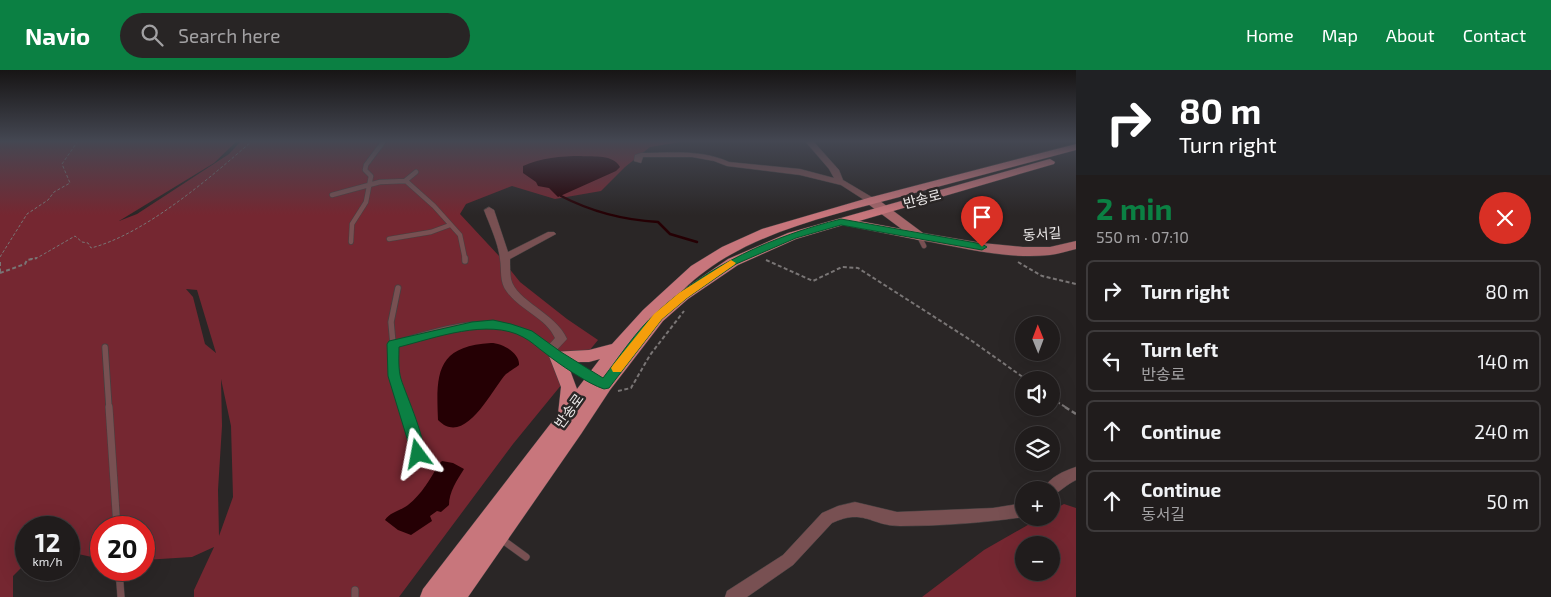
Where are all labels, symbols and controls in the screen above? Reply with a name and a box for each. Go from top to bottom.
search box [120,13,470,58]
text: Navio [25,21,90,50]
icon: search [138,21,166,49]
text: Search here [178,24,280,47]
text: Home [1246,24,1294,46]
text: Map [1322,24,1358,46]
text: About [1386,24,1435,46]
text: Contact [1463,24,1526,46]
text: 80 m [1179,89,1261,131]
icon: right [1096,90,1161,155]
text: Turn right [1179,131,1277,157]
street label: 반송로 [901,185,943,212]
text: 2 min [1096,190,1173,226]
button: close [1479,192,1531,244]
pin [961,196,1003,247]
icon: arrive [968,203,996,231]
street label: 동서길 [1022,224,1062,243]
text: 550 m · 07:10 [1096,227,1189,246]
icon: right [1098,277,1126,305]
text: Turn right [1141,280,1229,303]
text: 80 m [1485,280,1529,303]
north arrow [1015,316,1060,361]
map controls [1015,316,1060,581]
text: Turn left [1141,338,1218,361]
icon: left [1098,347,1126,375]
text: 140 m [1477,350,1529,373]
text: 반송로 [1141,364,1185,383]
button: sound [1015,371,1060,416]
street label: 반송로 [550,390,587,431]
icon: ahead [1098,417,1126,445]
text: Continue [1141,420,1221,443]
text: 240 m [1474,420,1529,443]
button: layers [1015,426,1060,471]
position arrow [391,427,443,479]
text: Continue [1141,478,1221,501]
button: + [1015,481,1060,526]
icon: ahead [1098,487,1126,515]
text: 50 m [1486,490,1529,513]
text: 동서길 [1141,504,1185,523]
speed limit sign: 20 [90,516,155,581]
text: 12 [35,527,60,557]
button: − [1015,536,1060,581]
text: km/h [33,554,62,568]

